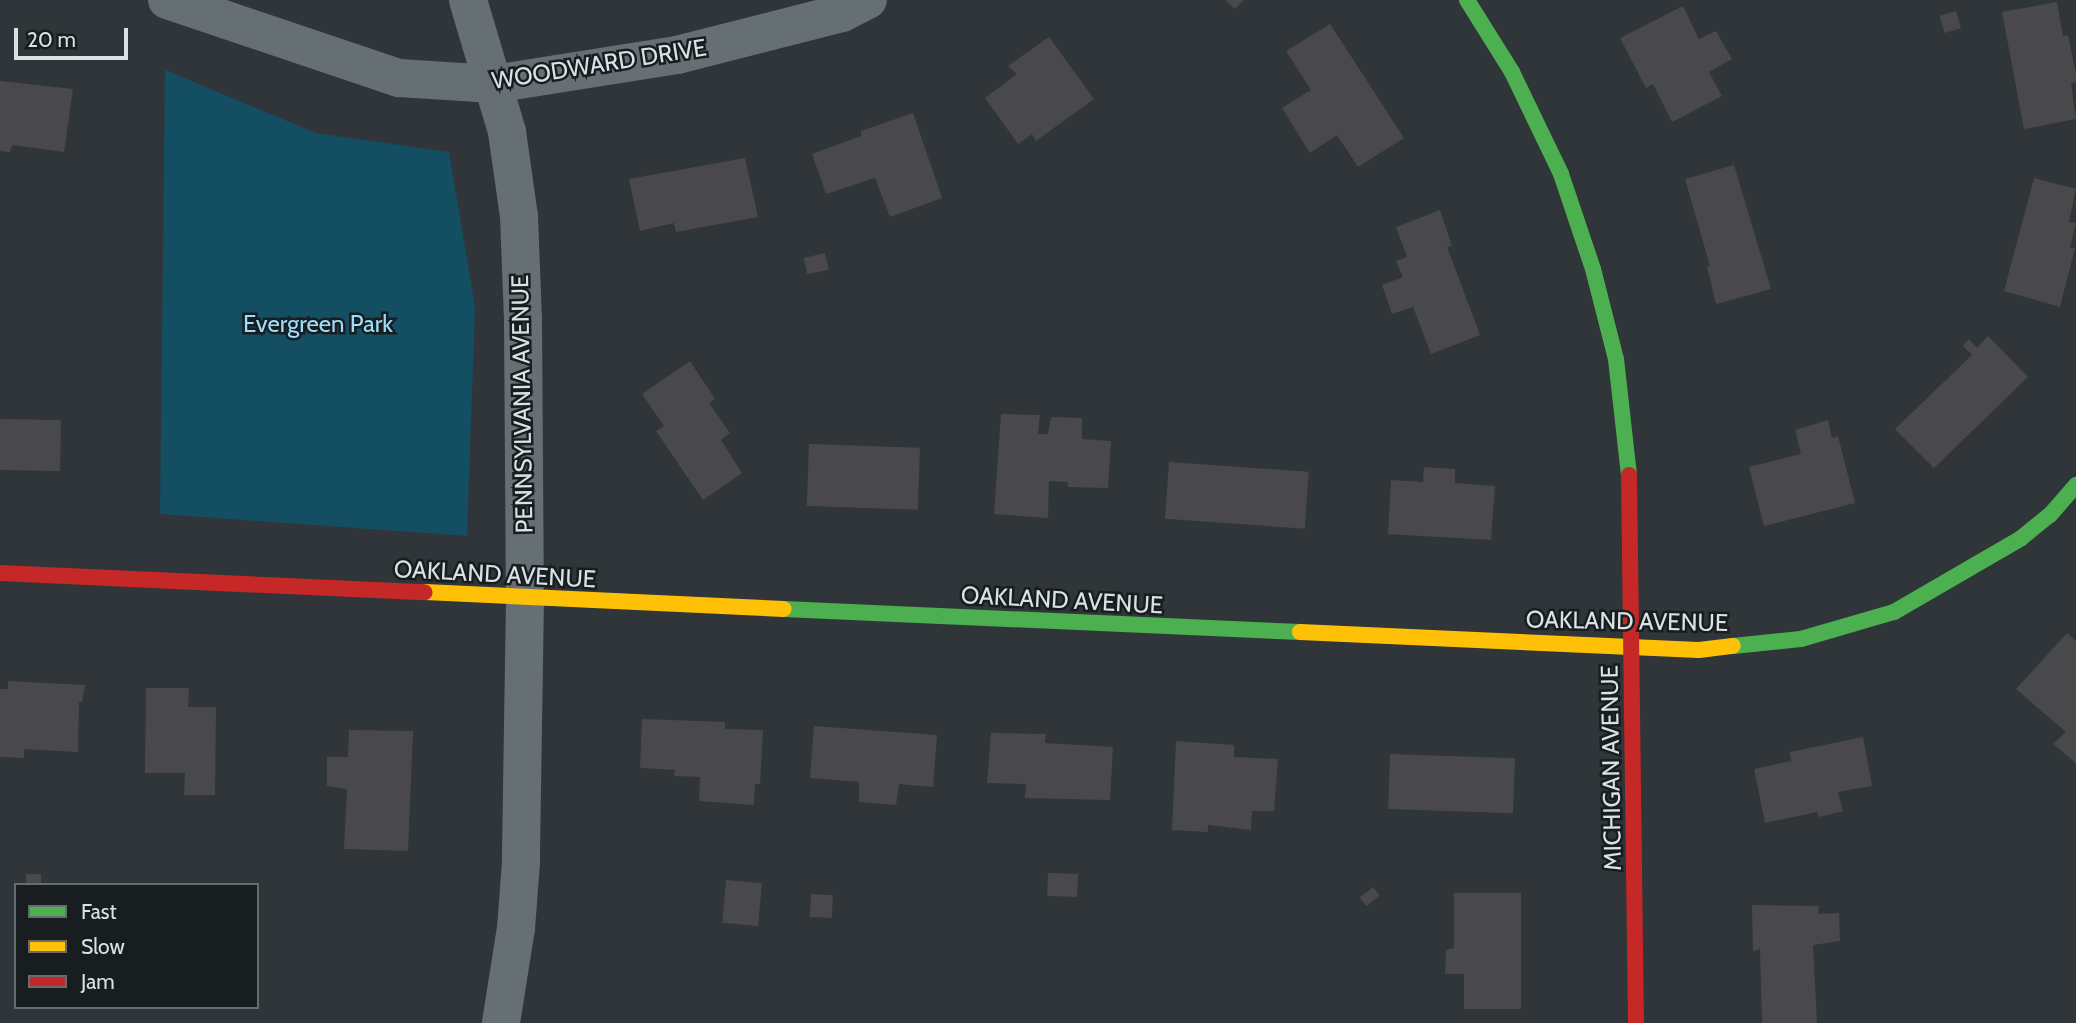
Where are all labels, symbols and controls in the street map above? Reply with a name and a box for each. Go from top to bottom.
scale bar [18,14,131,58]
text: 20 m [27,27,76,52]
street label: WOODWARD DRIVE [490,33,708,95]
street label: PENNSYLVANIA AVENUE [505,274,539,534]
park label: Evergreen Park [243,310,393,338]
street label: OAKLAND AVENUE [393,554,597,594]
street label: OAKLAND AVENUE [960,580,1164,620]
street label: OAKLAND AVENUE [1526,605,1728,637]
street label: MICHIGAN AVENUE [1595,665,1627,871]
legend [14,883,259,1009]
text: Fast [81,899,117,924]
text: Slow [81,934,125,959]
text: Jam [81,969,115,994]

